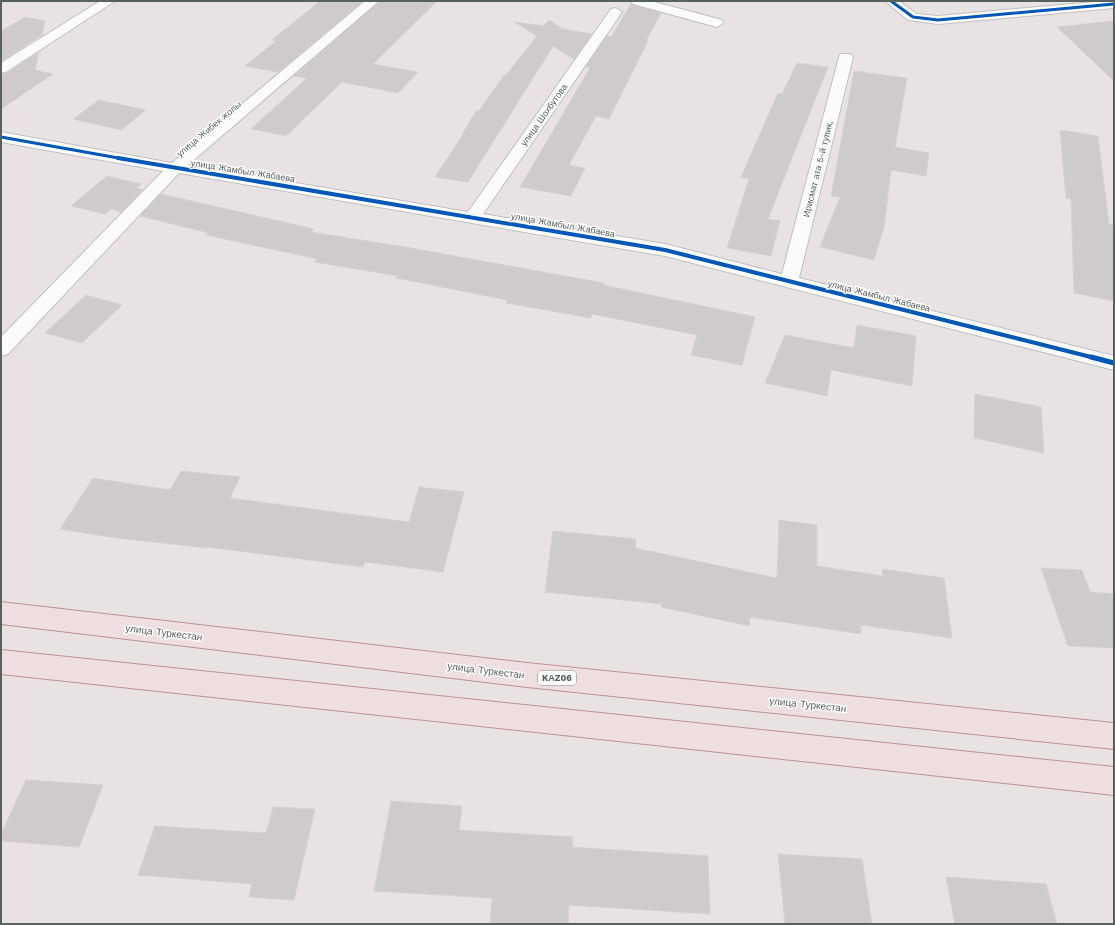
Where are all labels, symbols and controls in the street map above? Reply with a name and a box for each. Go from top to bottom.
street label: улица Шохбутова [519,82,569,148]
street label: улица Жибек жолы [175,99,243,159]
street label: Ирисмат ата 5-й тупик, [801,120,835,218]
street label: улица Жамбыл Жабаева [190,158,296,184]
street label: улица Жамбыл Жабаева [510,211,616,239]
street label: улица Жамбыл Жабаева [827,278,931,314]
street label: улица Туркестан [125,622,203,643]
street label: улица Туркестан [447,660,525,681]
road number: KАZ06 [538,671,576,685]
street label: улица Туркестан [769,695,847,714]

